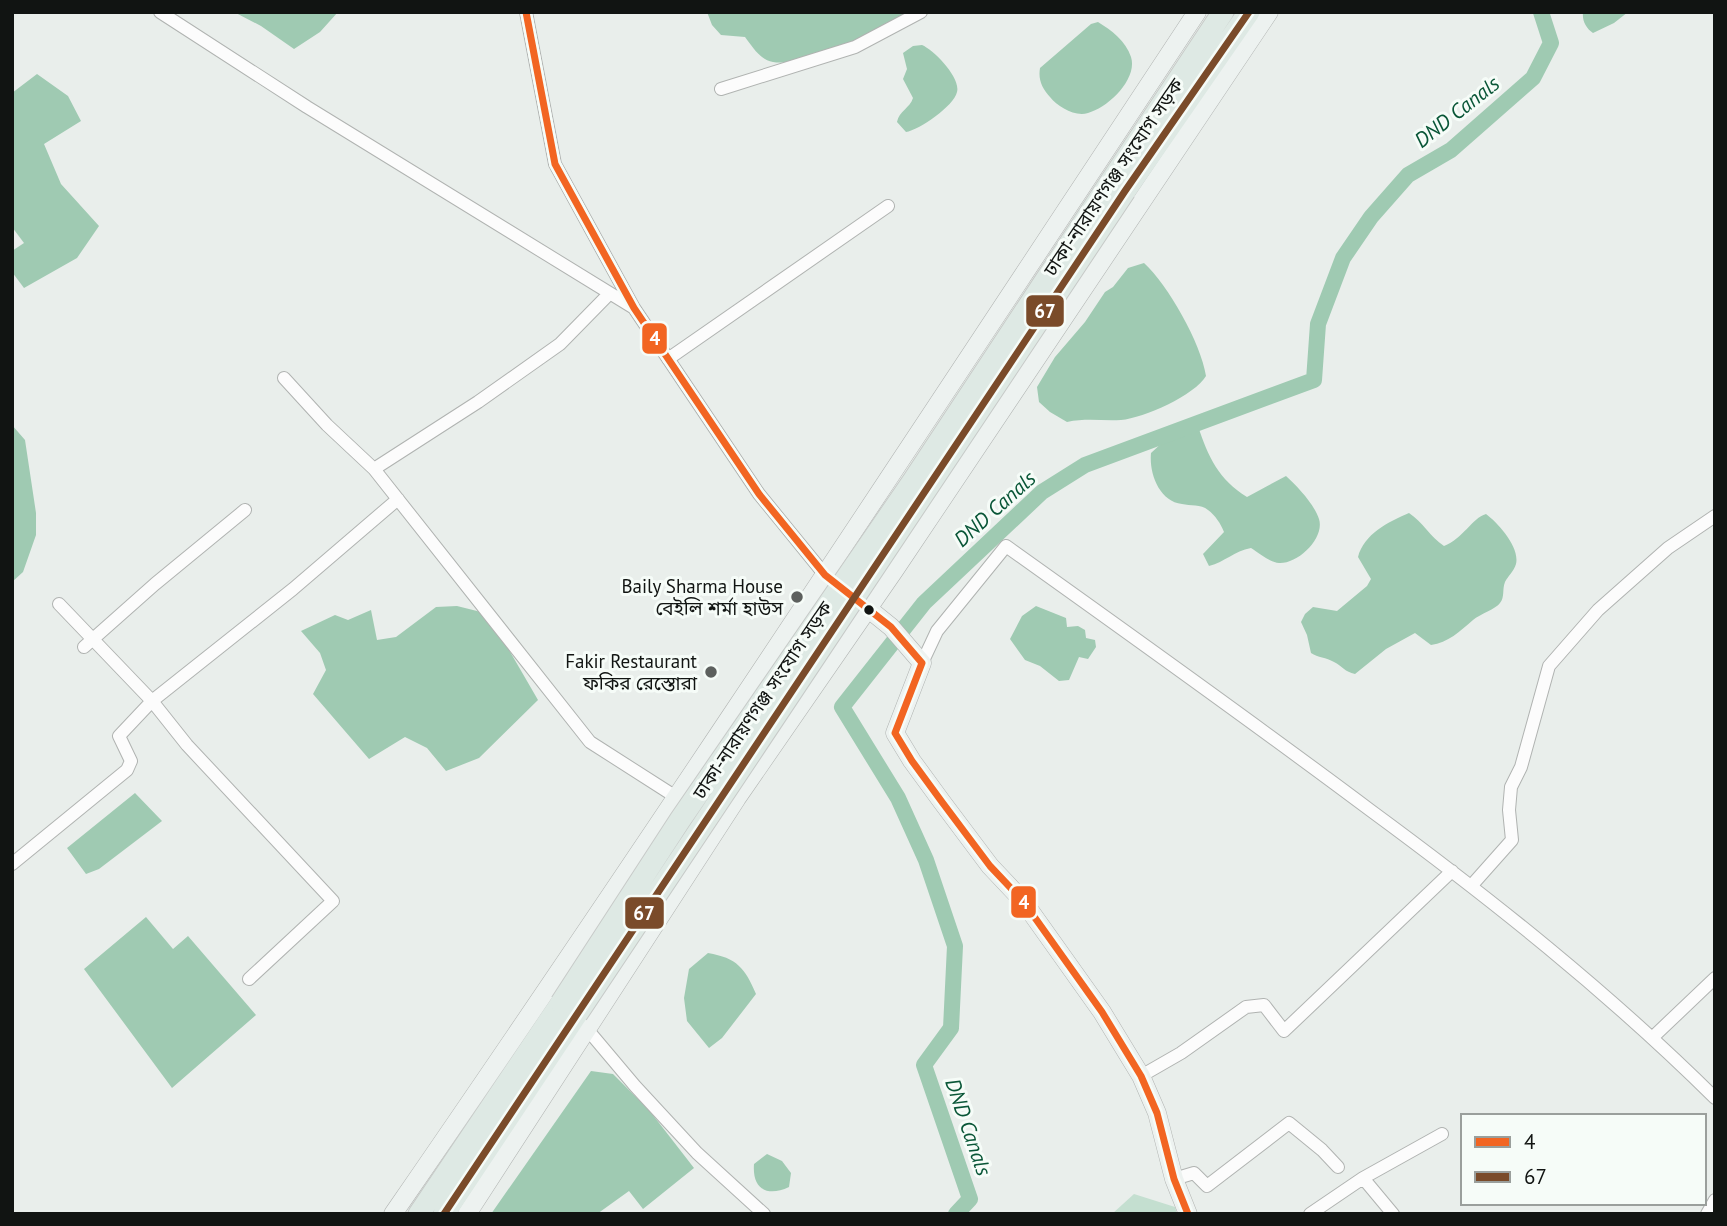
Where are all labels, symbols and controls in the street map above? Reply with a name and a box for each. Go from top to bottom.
water label: DND Canals [1409,69,1505,153]
street label: ঢাকা-নারায়ণগঞ্জ সংযোগ সড়ক [1037,73,1188,281]
line badge: 67 [1025,294,1065,328]
text: 67 [1034,299,1056,323]
line badge: 4 [641,322,668,355]
text: 4 [650,326,661,350]
water label: DND Canals [948,464,1042,553]
place label: Baily Sharma House বেইলি শর্মা হাউস [621,574,784,620]
marker: Baily Sharma House বেইলি শর্মা হাউস [789,589,805,605]
street label: ঢাকা-নারায়ণগঞ্জ সংযোগ সড়ক [686,596,837,804]
unlabelled marker [862,603,876,617]
place label: Fakir Restaurant ফকির রেস্তোরা [565,649,698,695]
marker: Fakir Restaurant ফকির রেস্তোরা [703,664,719,680]
line badge: 4 [1010,885,1037,919]
text: 4 [1019,890,1030,914]
line badge: 67 [624,896,665,930]
text: 67 [633,901,655,925]
water label: DND Canals [939,1075,998,1180]
legend [1461,1114,1706,1205]
text: 4 [1524,1128,1535,1155]
text: 67 [1524,1163,1547,1190]

